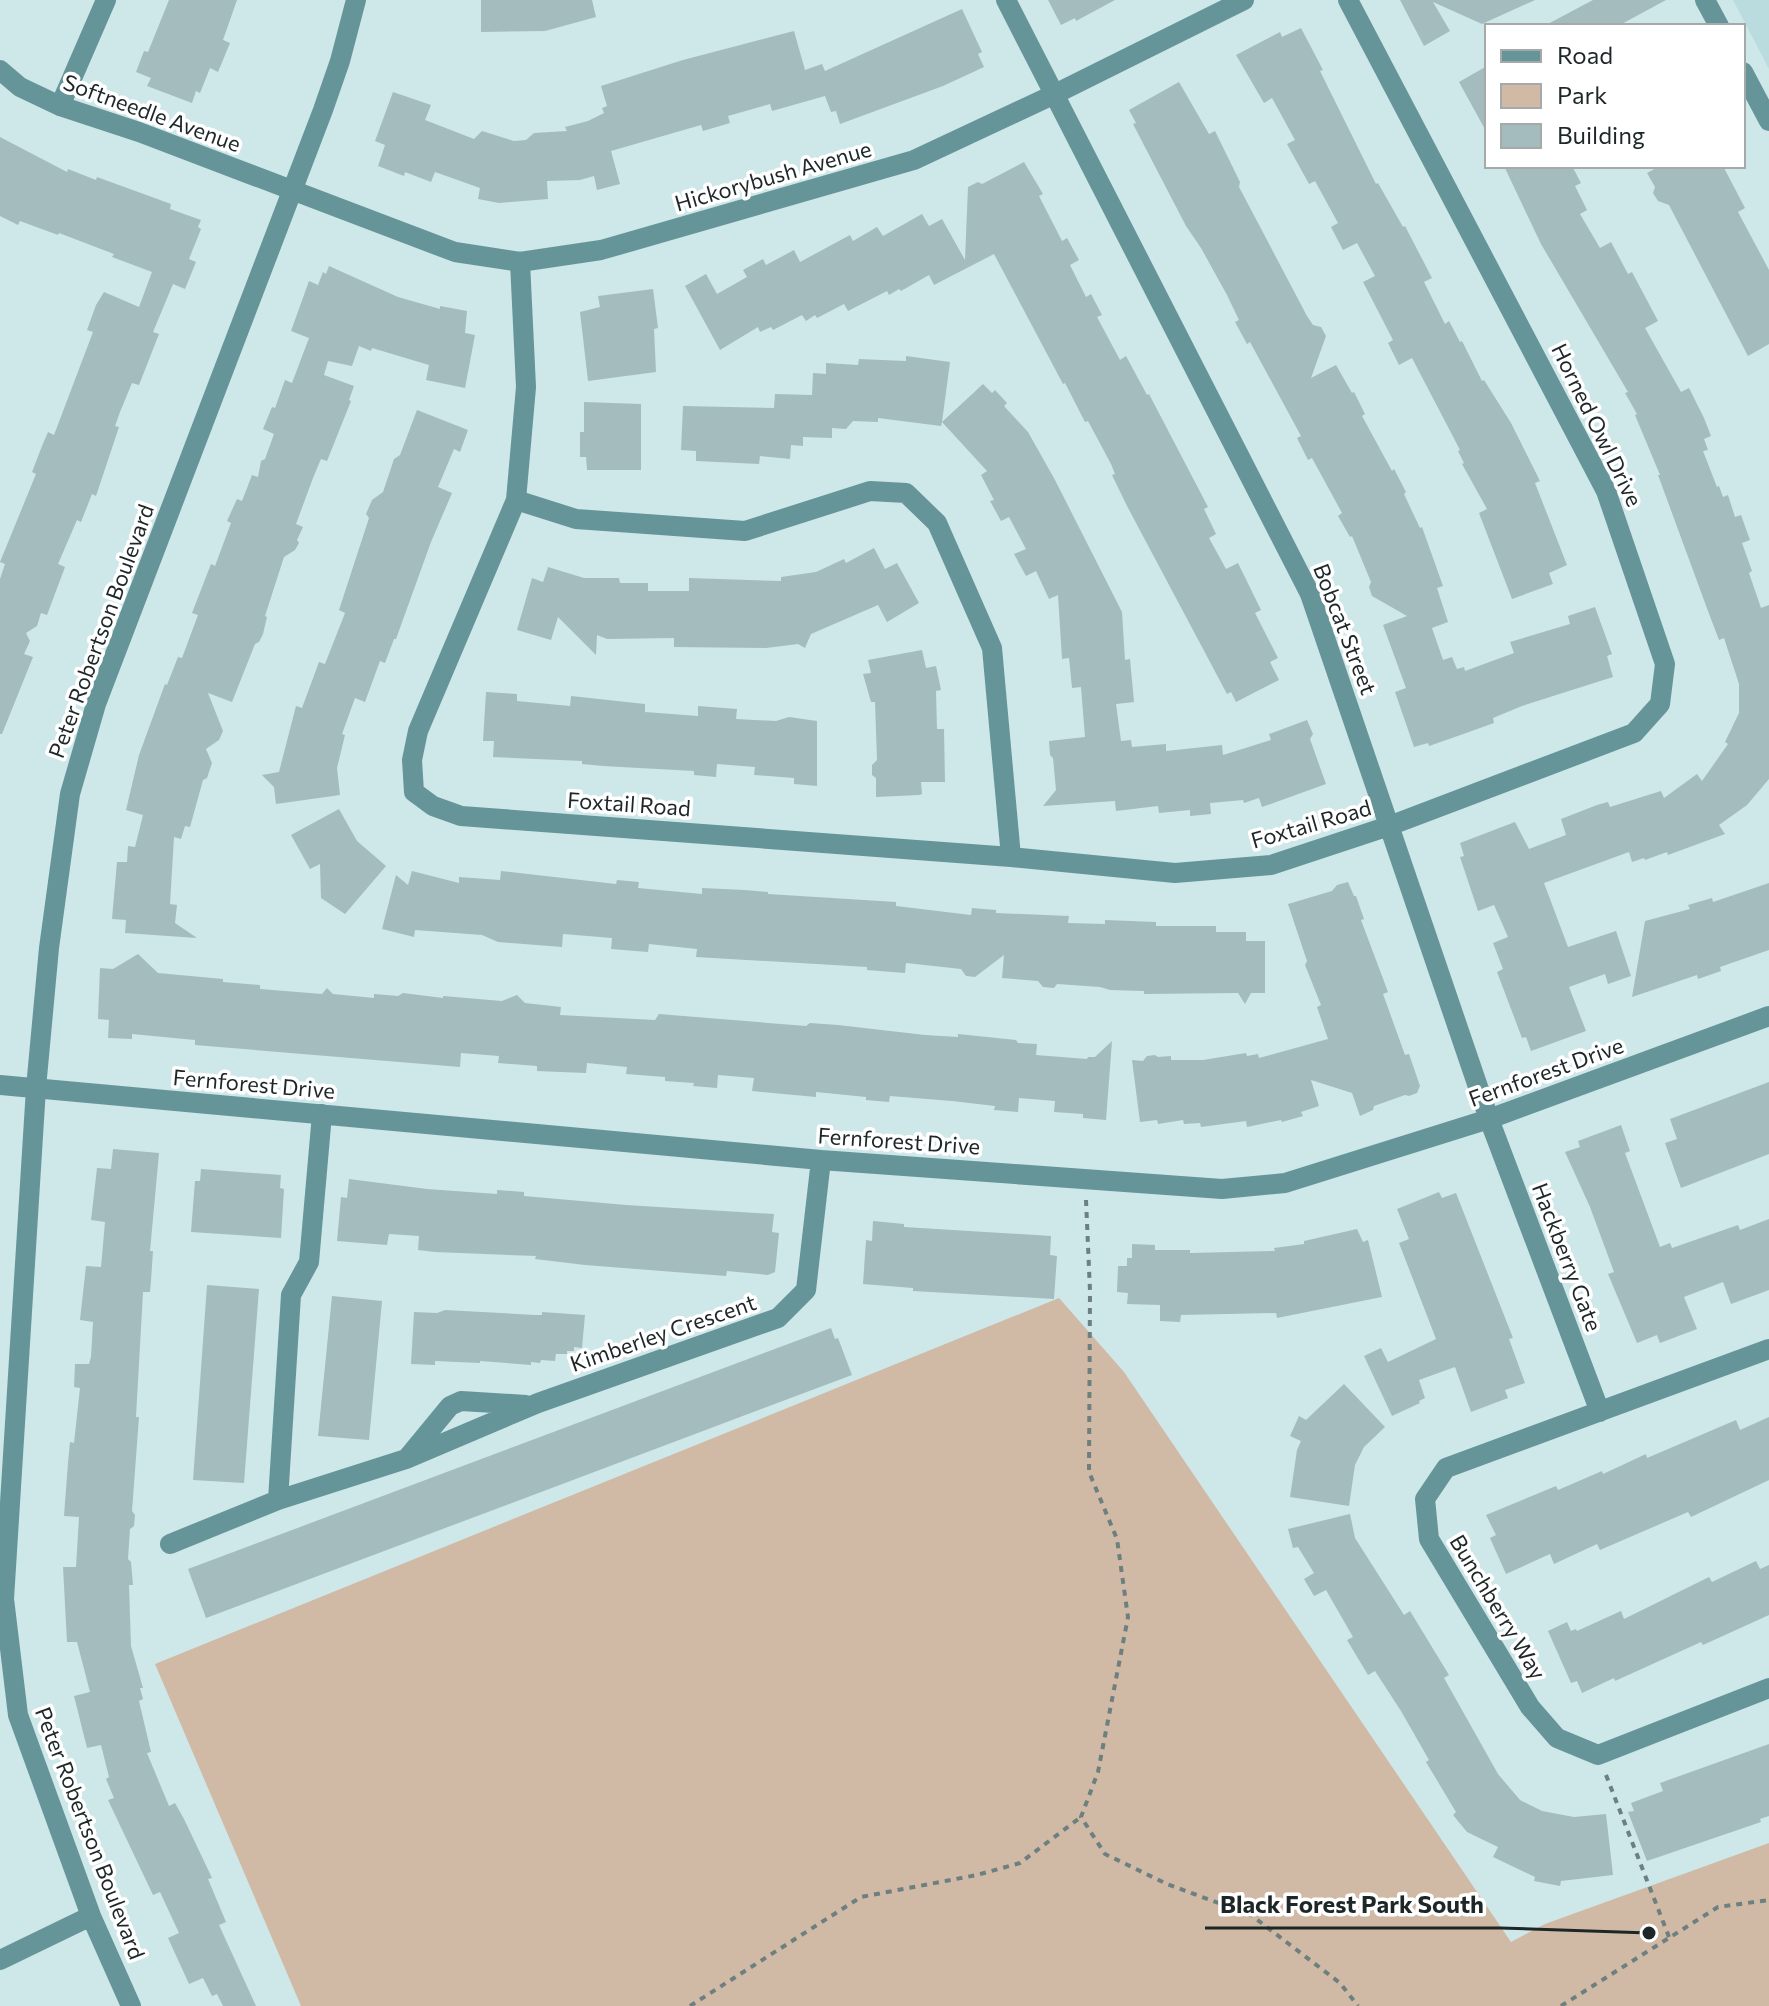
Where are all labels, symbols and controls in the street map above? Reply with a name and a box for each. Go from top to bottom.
legend [1485,24,1745,168]
text: Road [1557,40,1613,69]
street label: Softneedle Avenue [60,68,245,157]
text: Park [1557,80,1607,109]
text: Building [1557,120,1645,149]
street label: Hickorybush Avenue [671,135,874,217]
street label: Horned Owl Drive [1546,339,1649,511]
street label: Peter Robertson Boulevard [42,500,159,761]
street label: Bobcat Street [1308,559,1383,698]
street label: Foxtail Road [566,786,692,821]
street label: Foxtail Road [1248,793,1374,854]
street label: Fernforest Drive [1465,1031,1627,1112]
street label: Fernforest Drive [172,1063,336,1104]
street label: Fernforest Drive [817,1121,981,1160]
street label: Hackberry Gate [1527,1179,1608,1335]
street label: Kimberley Crescent [566,1288,759,1377]
street label: Bunchberry Way [1445,1529,1552,1684]
street label: Peter Robertson Boulevard [30,1703,151,1963]
callout: Black Forest Park South [1205,1880,1500,1928]
text: Black Forest Park South [1220,1889,1484,1918]

